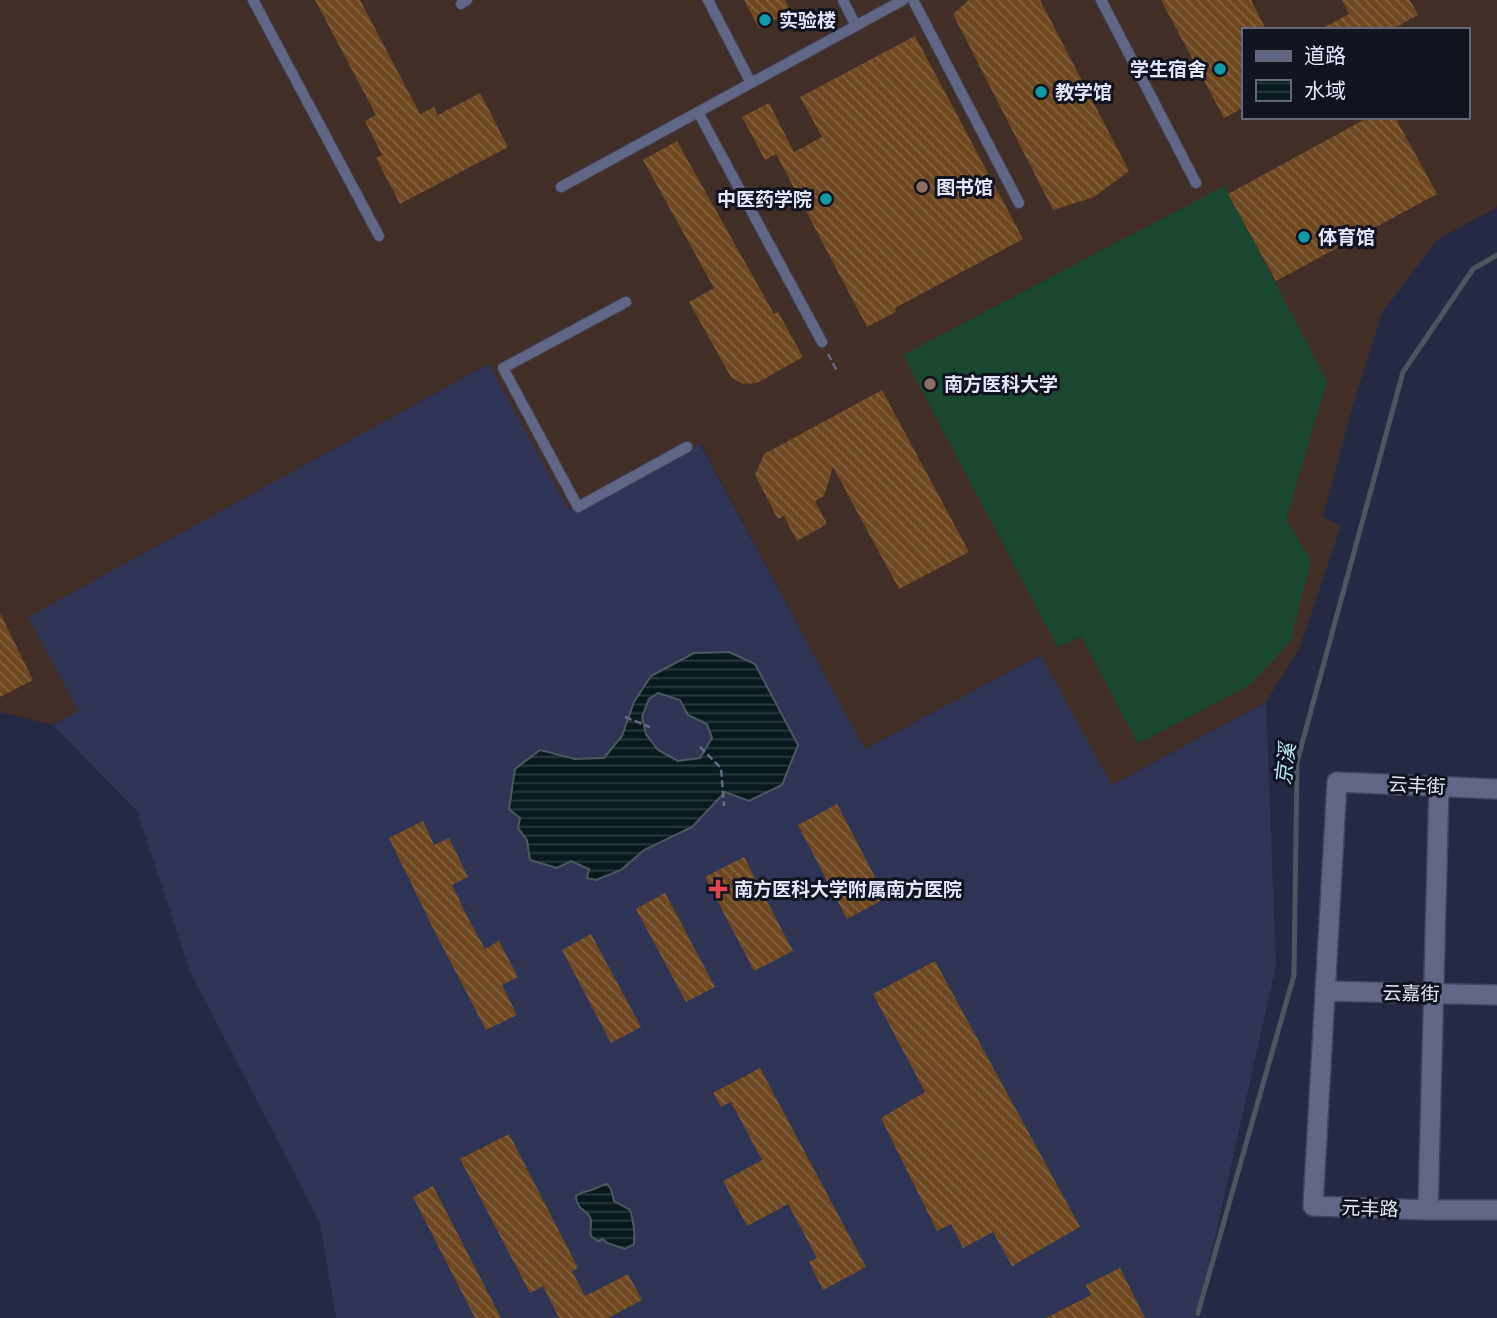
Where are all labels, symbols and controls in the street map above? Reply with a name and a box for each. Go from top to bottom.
place label: 实验楼 [779,8,836,32]
marker: 实验楼 [757,12,773,28]
legend [1242,28,1469,119]
text: 道路 [1304,42,1346,69]
place label: 学生宿舍 [1130,57,1206,81]
marker: 学生宿舍 [1212,61,1228,77]
text: 水域 [1304,77,1346,104]
place label: 教学馆 [1055,80,1112,104]
marker: 教学馆 [1033,84,1049,100]
place label: 图书馆 [936,175,993,199]
marker: 图书馆 [914,179,930,195]
place label: 中医药学院 [717,187,812,211]
marker: 中医药学院 [818,191,834,207]
place label: 体育馆 [1318,225,1375,249]
marker: 体育馆 [1296,229,1312,245]
place label: 南方医科大学 [944,372,1058,396]
marker: 南方医科大学 [922,376,938,392]
water label: 京溪 [1269,740,1301,786]
street label: 云丰街 [1388,772,1446,798]
place label: 南方医科大学附属南方医院 [734,877,962,901]
marker: 南方医科大学附属南方医院 [708,879,728,899]
street label: 云嘉街 [1382,981,1440,1005]
street label: 元丰路 [1341,1195,1399,1221]

